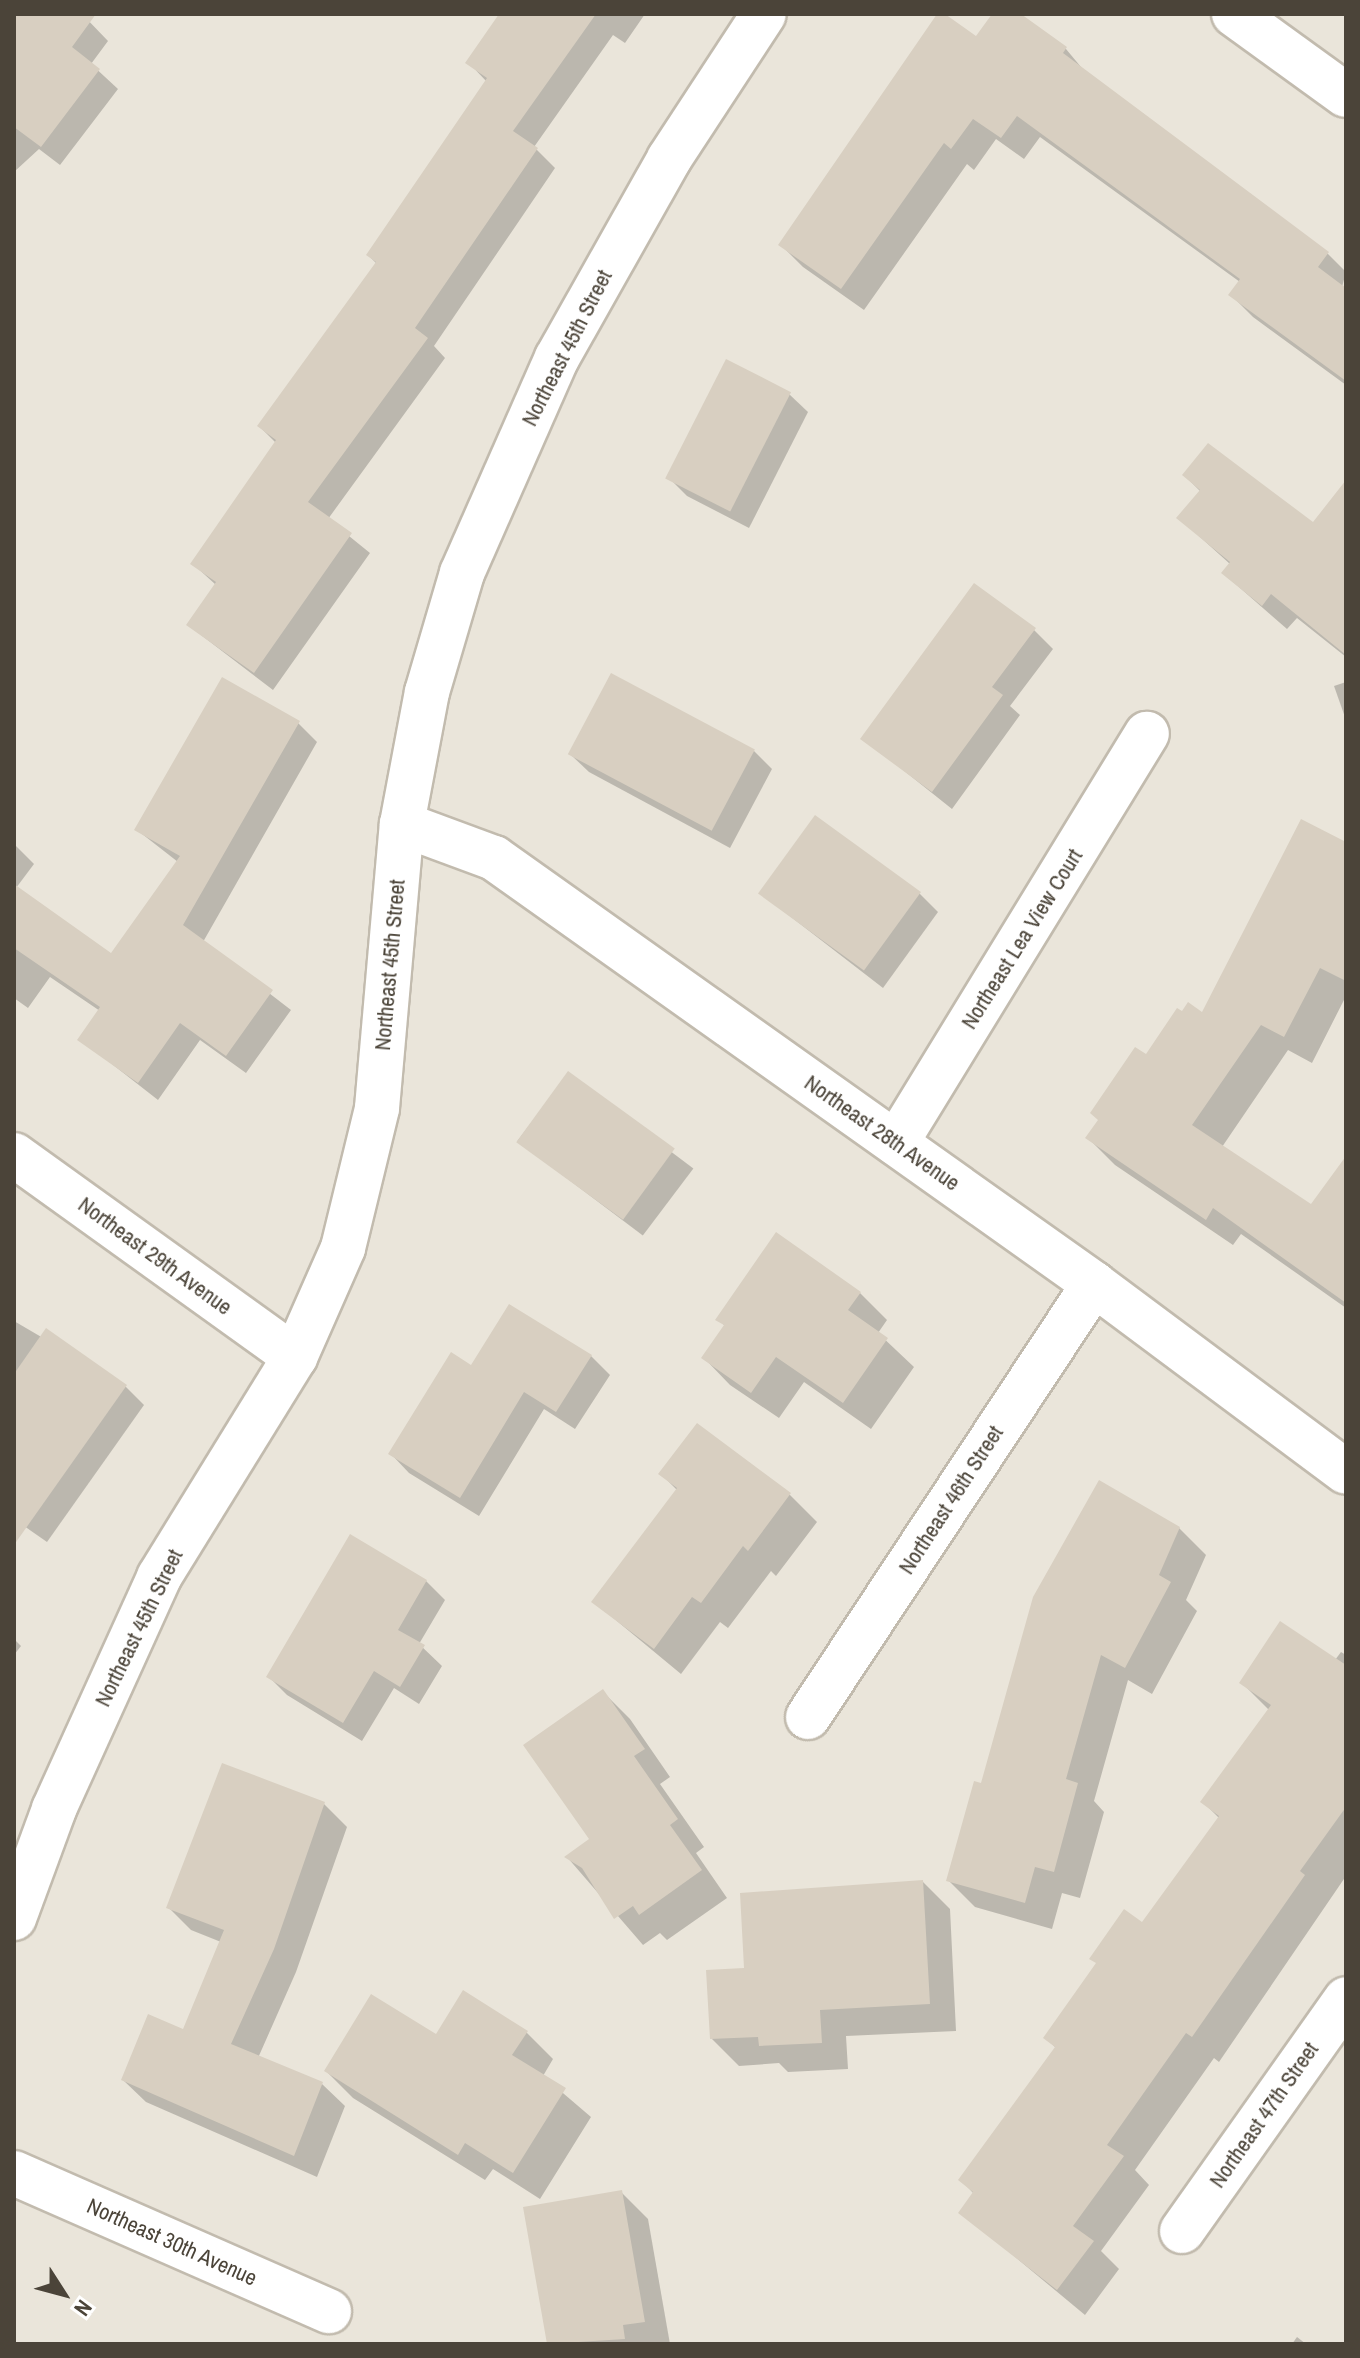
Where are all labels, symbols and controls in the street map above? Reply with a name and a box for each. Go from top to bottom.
street label: Northeast 45th Street [516,266,618,430]
street label: Northeast Lea View Court [956,844,1088,1034]
street label: Northeast 45th Street [369,878,411,1052]
street label: Northeast 28th Avenue [799,1069,965,1197]
street label: Northeast 29th Avenue [73,1191,237,1321]
street label: Northeast 46th Street [893,1421,1009,1579]
street label: Northeast 45th Street [90,1545,188,1711]
street label: Northeast 47th Street [1204,2037,1324,2193]
street label: Northeast 30th Avenue [82,2192,262,2292]
north arrow [24,2254,104,2334]
text: N [67,2294,99,2322]

